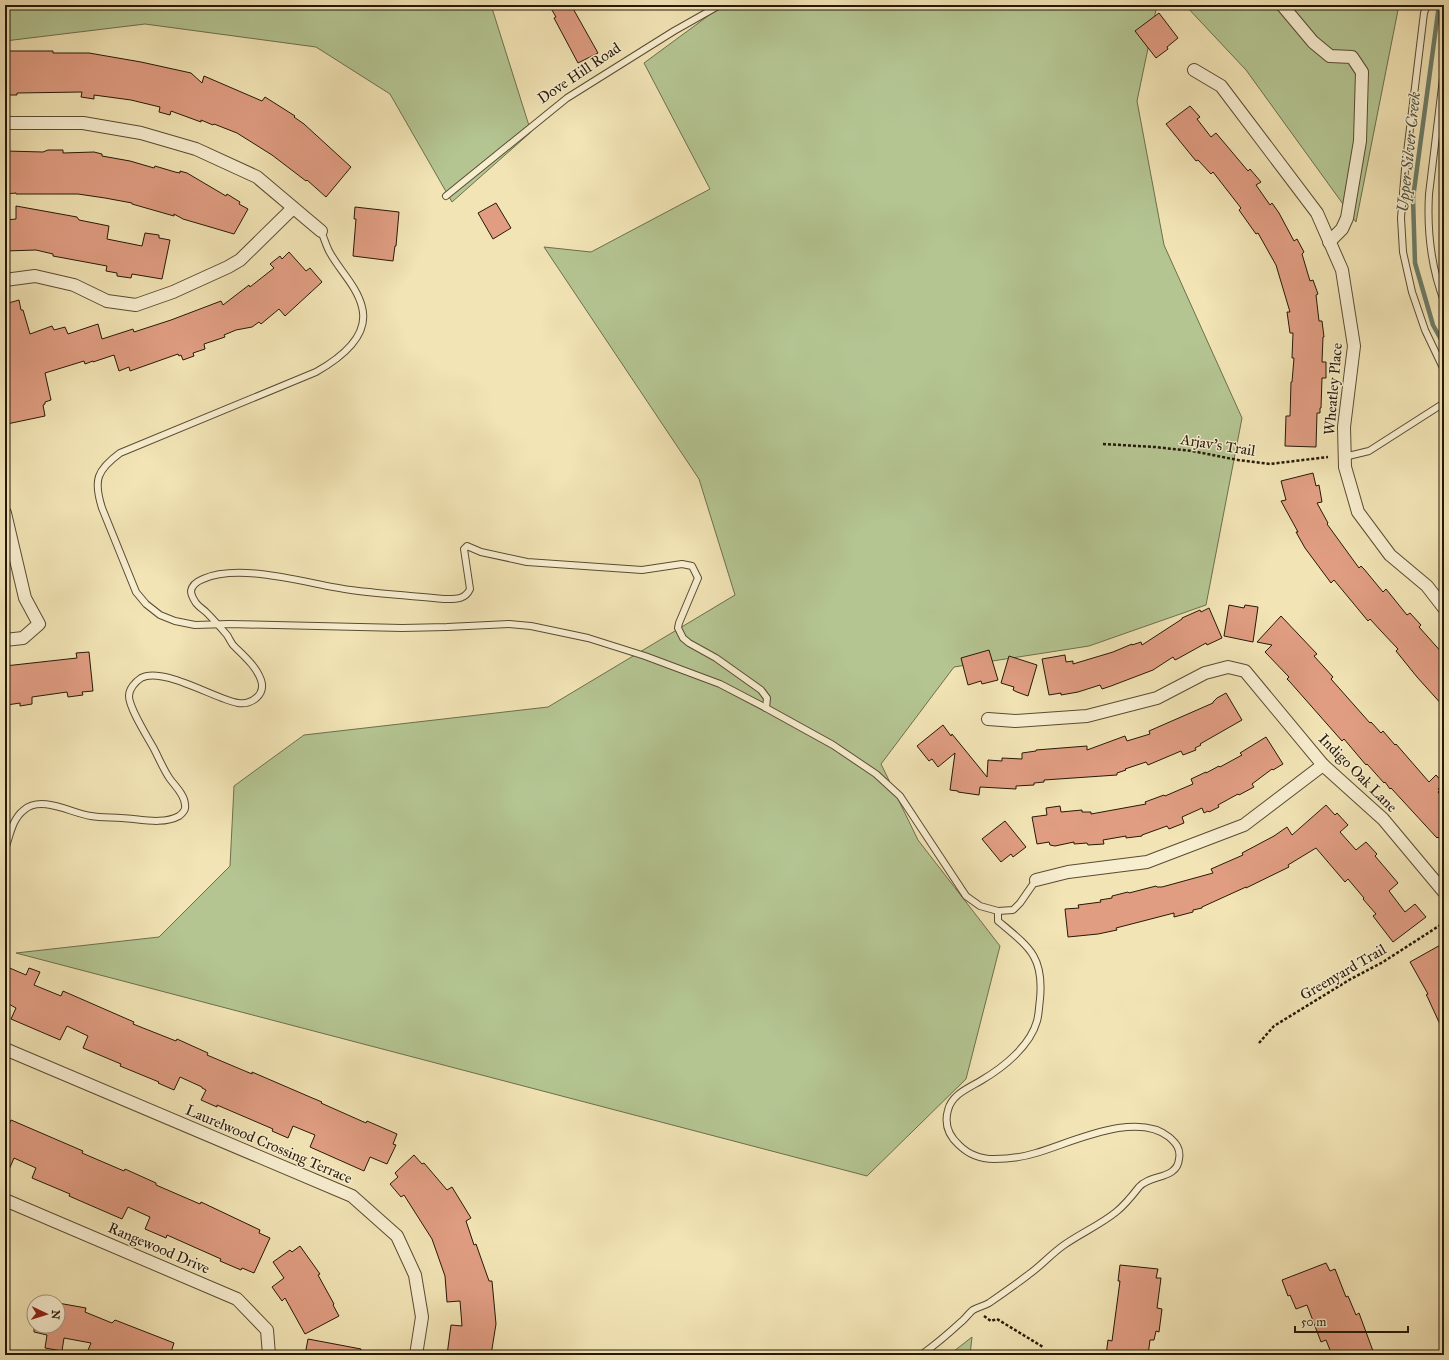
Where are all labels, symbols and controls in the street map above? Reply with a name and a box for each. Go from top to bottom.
street label: Dove Hill Road [534,38,624,107]
water label: Upper Silver Creek [1393,91,1425,213]
street label: Wheatley Place [1320,342,1346,436]
street label: Arjav's Trail [1178,430,1258,460]
street label: Indigo Oak Lane [1315,730,1401,816]
street label: Greenyard Trail [1297,940,1390,1004]
street label: Laurelwood Crossing Terrace [183,1101,355,1187]
street label: Rangewood Drive [105,1218,213,1278]
north arrow [26,1294,66,1334]
scale bar [1295,1308,1408,1334]
text: N [49,1310,62,1320]
text: 50 m [1301,1315,1326,1329]

